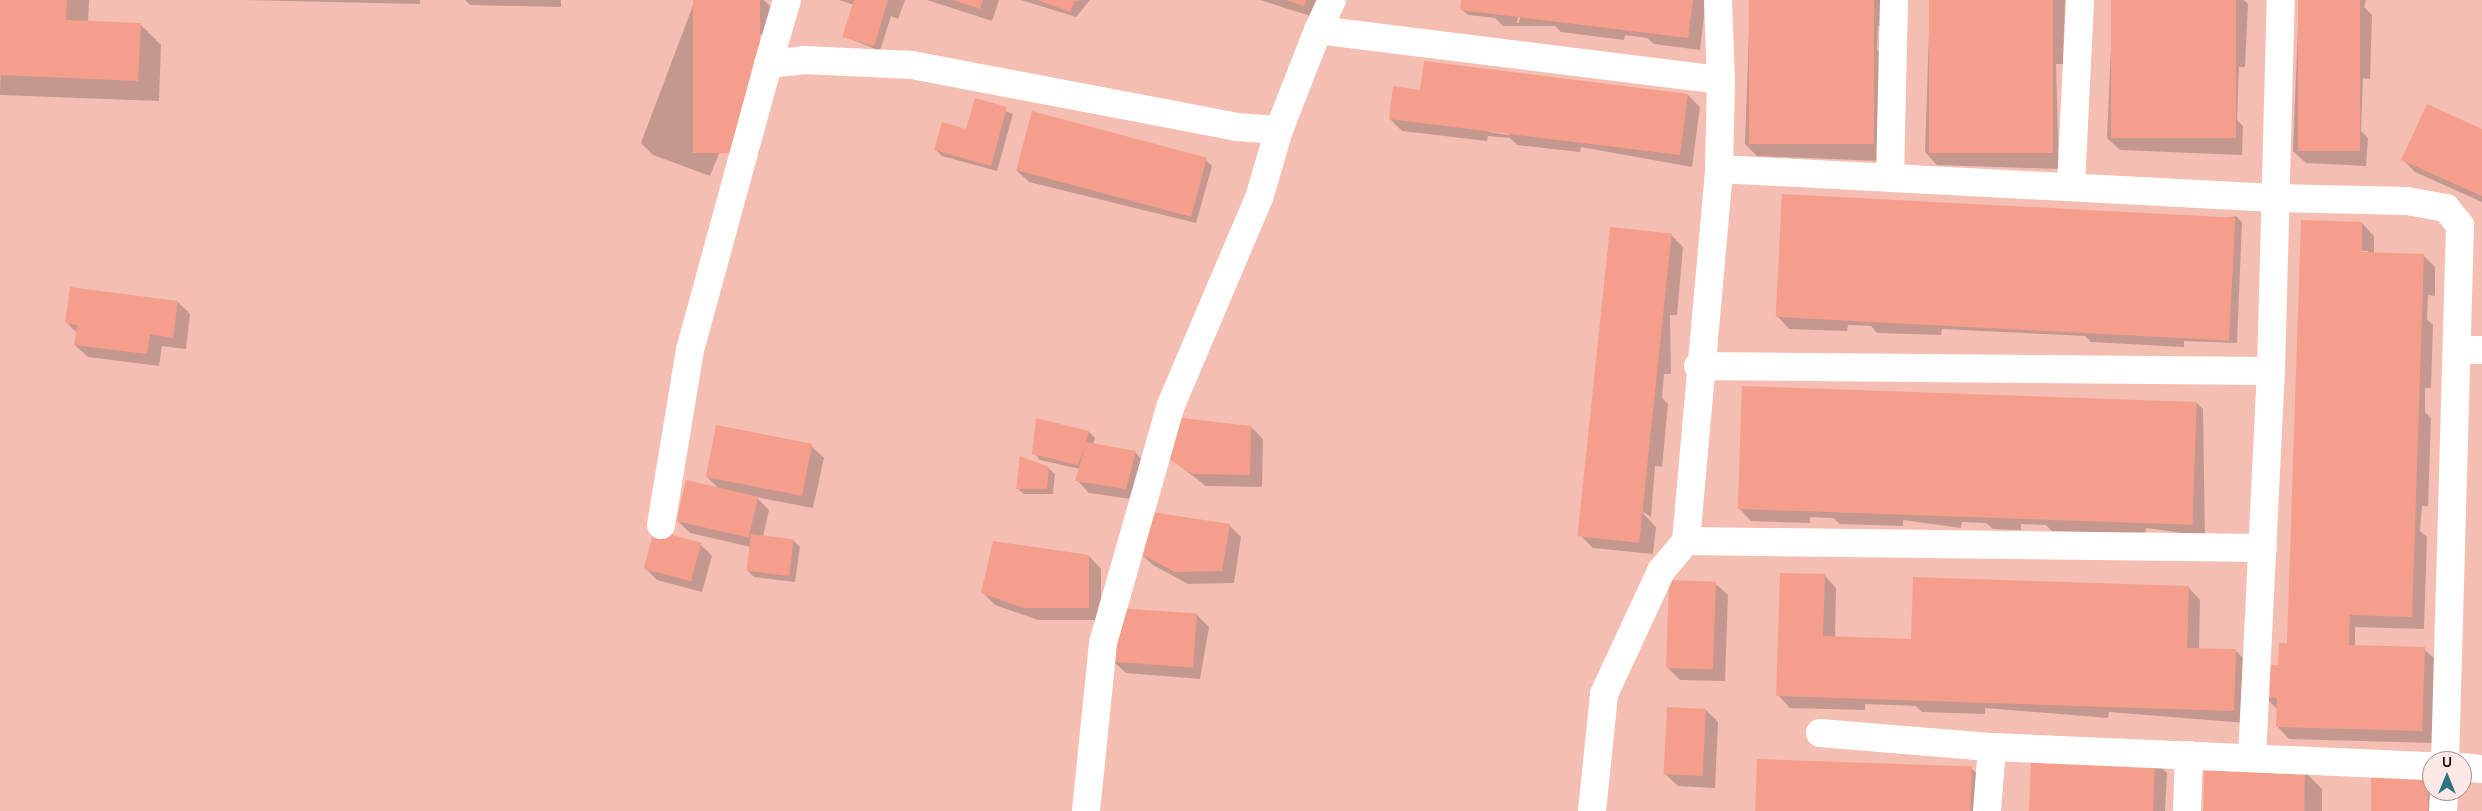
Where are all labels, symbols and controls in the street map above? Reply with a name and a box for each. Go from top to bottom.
north arrow [2422,751,2472,801]
text: U [2442,753,2452,771]

